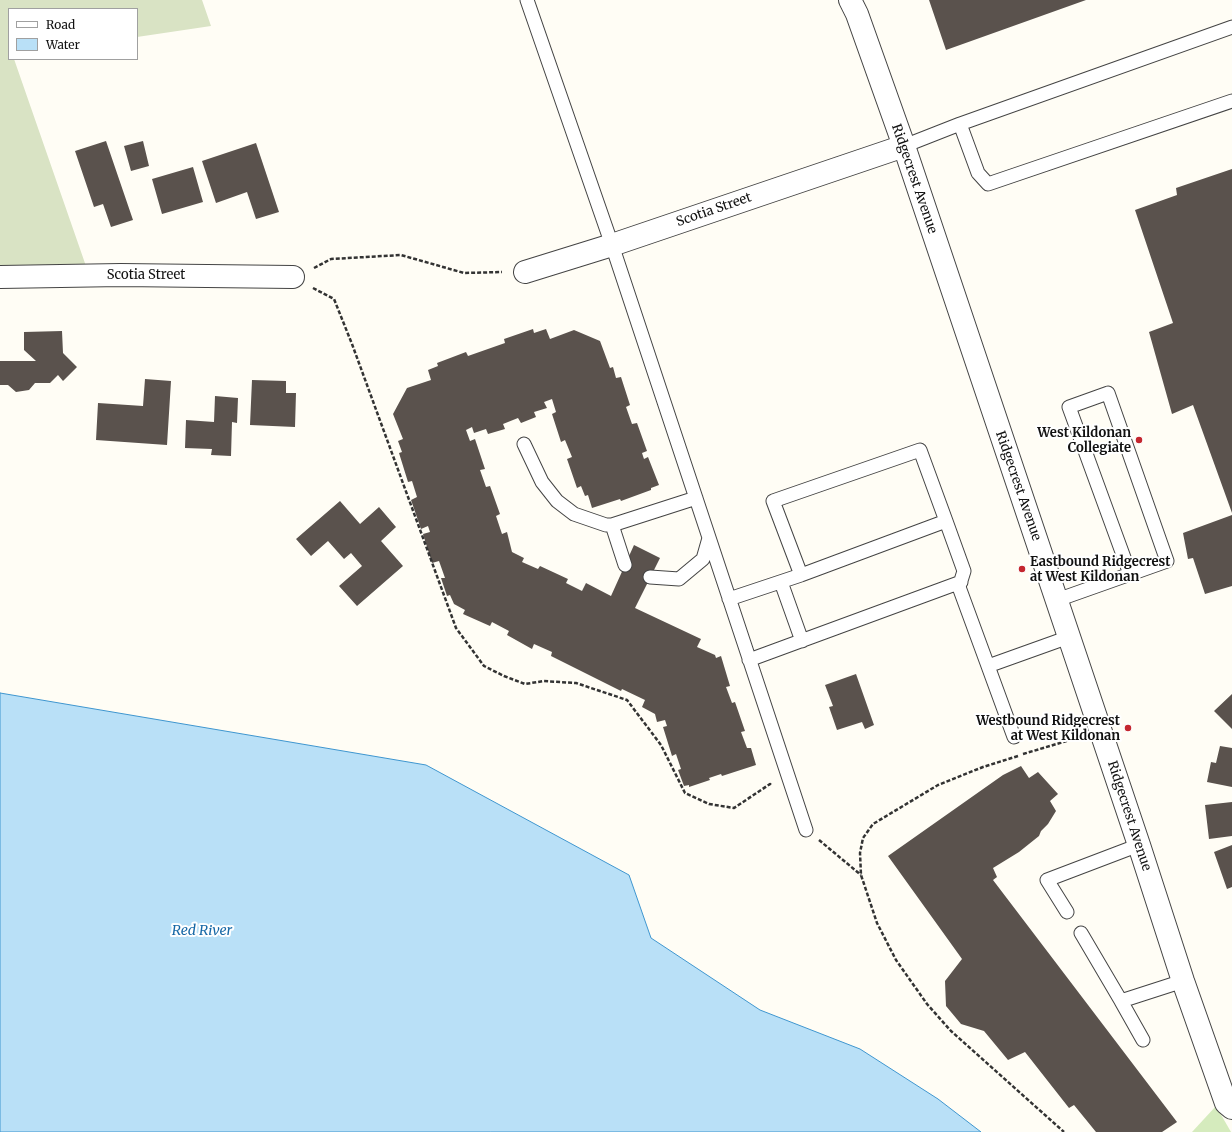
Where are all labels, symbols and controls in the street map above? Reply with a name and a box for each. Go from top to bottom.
legend [8,8,138,60]
text: Road [46,17,75,32]
text: Water [46,37,80,52]
street label: Ridgecrest Avenue [888,122,940,236]
street label: Scotia Street [674,190,754,230]
street label: Scotia Street [107,267,185,283]
place label: West Kildonan Collegiate [1037,425,1131,456]
street label: Ridgecrest Avenue [992,429,1044,543]
marker: West Kildonan Collegiate [1134,435,1144,445]
place label: Eastbound Ridgecrest at West Kildonan [1030,554,1170,585]
marker: Eastbound Ridgecrest at West Kildonan [1017,564,1027,574]
place label: Westbound Ridgecrest at West Kildonan [976,713,1120,744]
marker: Westbound Ridgecrest at West Kildonan [1123,723,1133,733]
street label: Ridgecrest Avenue [1104,759,1154,873]
water label: Red River [172,923,232,939]

